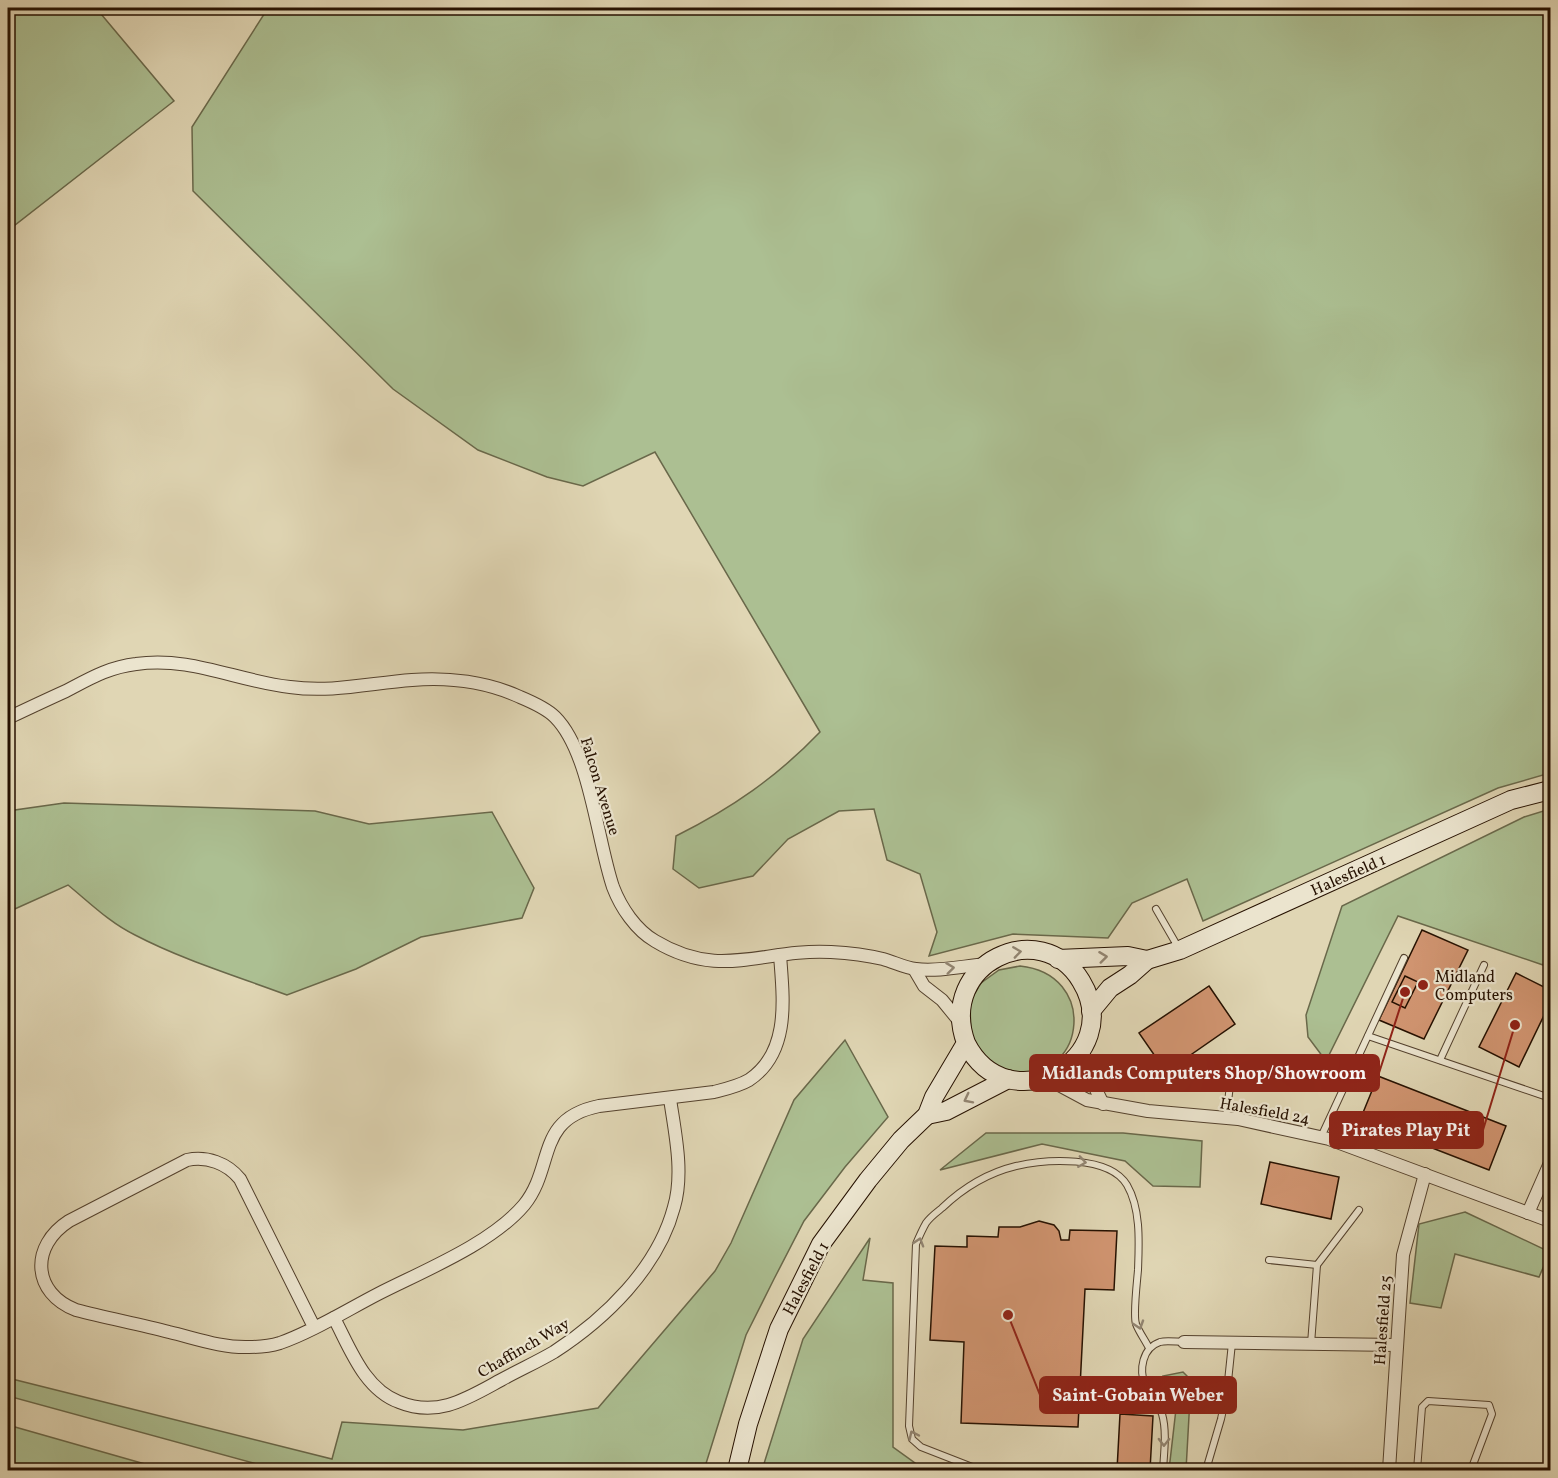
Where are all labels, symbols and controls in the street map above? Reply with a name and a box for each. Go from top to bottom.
street label: Falcon Avenue [574,735,624,838]
street label: Halesfield 1 [1308,849,1390,902]
one-way arrow [1012,946,1021,959]
one-way arrow [1098,951,1107,964]
one-way arrow [946,963,955,975]
place label: Midland Computers [1435,967,1513,1007]
marker: Midland Computers [1416,978,1430,992]
callout: Midlands Computers Shop/Showroom [1030,1055,1379,1091]
text: Midlands Computers Shop/Showroom [1042,1062,1366,1087]
one-way arrow [964,1092,975,1104]
street label: Halesfield 24 [1218,1093,1312,1131]
callout: Pirates Play Pit [1330,1112,1483,1148]
text: Pirates Play Pit [1342,1119,1471,1144]
one-way arrow [1077,1156,1086,1168]
one-way arrow [912,1237,924,1248]
street label: Halesfield 1 [778,1238,835,1319]
street label: Halesfield 25 [1370,1274,1398,1366]
street label: Chaffinch Way [474,1313,574,1384]
one-way arrow [1131,1319,1144,1329]
callout: Saint-Gobain Weber [1040,1377,1236,1413]
text: Saint-Gobain Weber [1052,1384,1224,1409]
one-way arrow [908,1430,920,1441]
one-way arrow [1158,1437,1170,1446]

